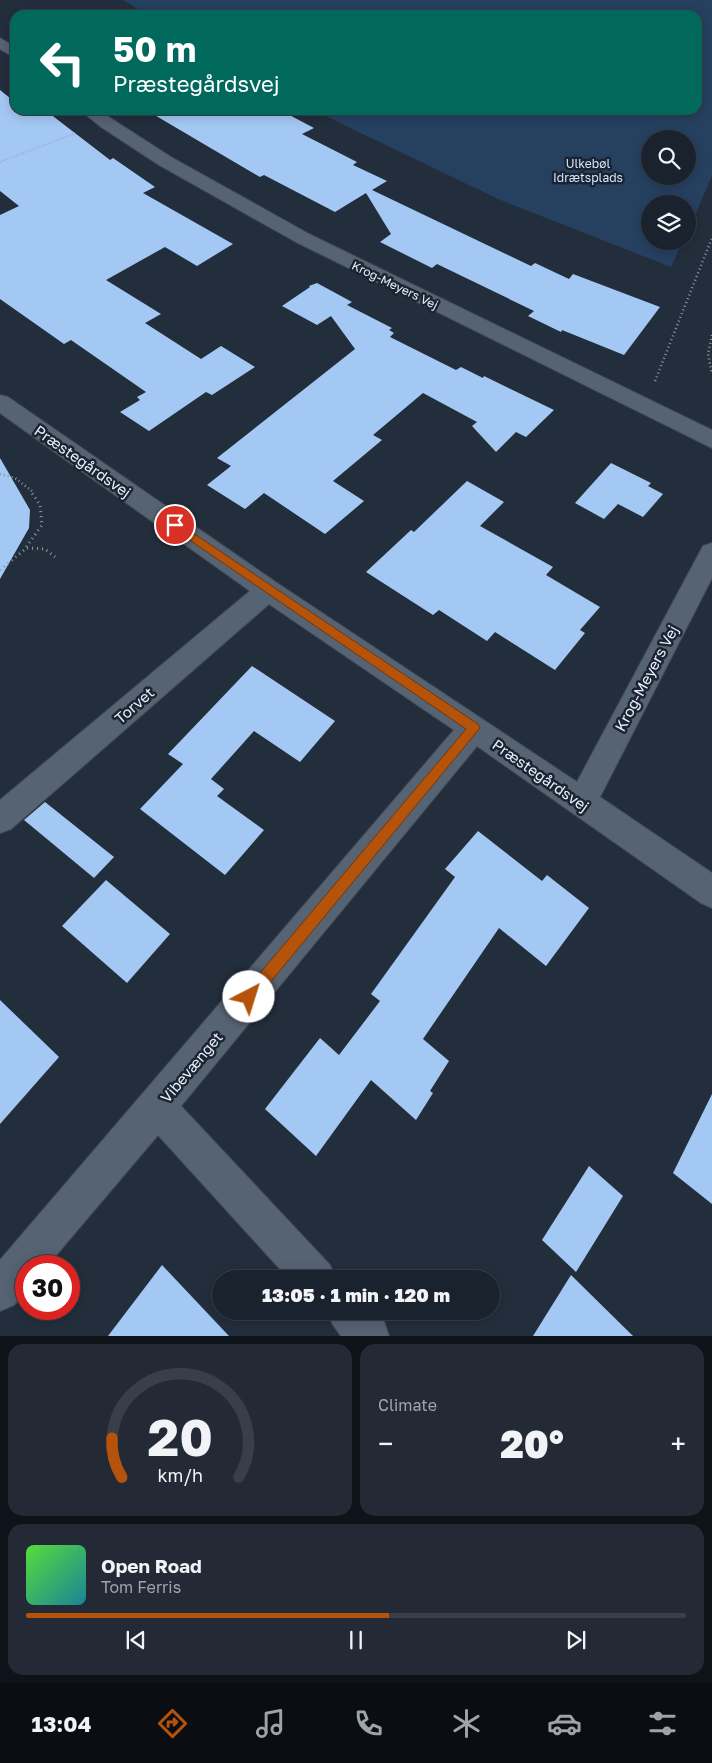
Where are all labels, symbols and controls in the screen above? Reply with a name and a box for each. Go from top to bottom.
text: 50 m [113,28,196,70]
icon: left [30,30,95,95]
text: Præstegårdsvej [113,70,280,97]
map controls [641,130,696,250]
button: search [641,130,696,185]
park label: Ulkebøl Idrætsplads [553,156,623,185]
button: layers [641,195,696,250]
street label: Krog-Meyers Vej [349,258,441,312]
street label: Præstegårdsvej [31,421,135,501]
pin [154,504,196,546]
icon: arrive [161,511,189,539]
street label: Krog-Meyers Vej [610,622,682,734]
street label: Torvet [111,683,157,727]
street label: Præstegårdsvej [489,735,593,815]
position arrow [222,970,274,1022]
street label: Vibevænget [156,1028,226,1106]
speed limit sign: 30 [15,1255,80,1320]
text: 13:05 · 1 min · 120 m [262,1283,450,1306]
text: Climate [378,1395,437,1415]
text: 20 [147,1405,213,1467]
text: 20° [500,1421,564,1466]
text: − [378,1427,393,1460]
text: + [671,1427,686,1460]
text: km/h [157,1464,203,1486]
text: Open Road [101,1554,202,1577]
text: Tom Ferris [101,1577,181,1597]
icon: previous [122,1626,150,1654]
icon: pause [342,1626,370,1654]
icon: next [562,1626,590,1654]
icon: directions [155,1706,190,1741]
icon: music [253,1706,288,1741]
icon: phone [351,1706,386,1741]
icon: climate [449,1706,484,1741]
icon: car [547,1706,582,1741]
icon: filters [645,1706,680,1741]
text: 13:04 [32,1710,91,1737]

